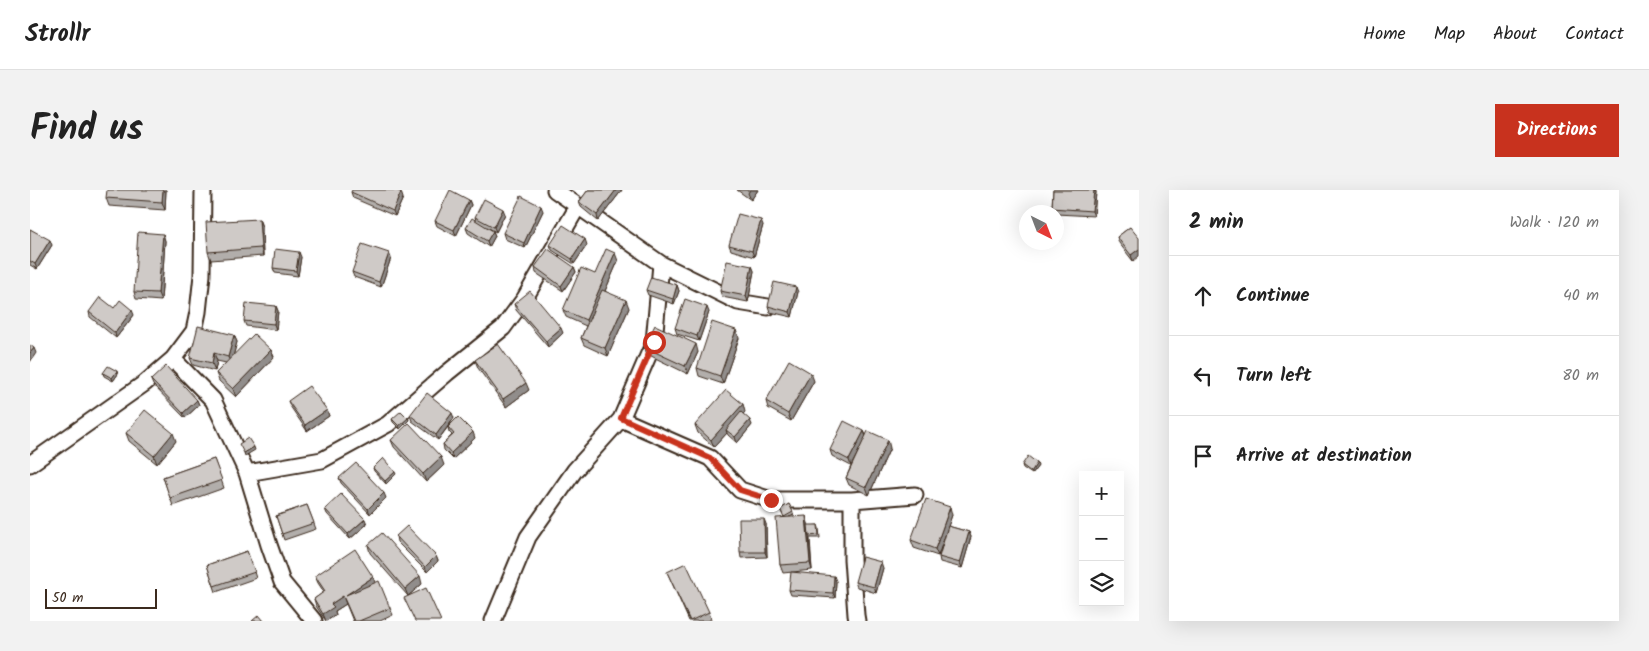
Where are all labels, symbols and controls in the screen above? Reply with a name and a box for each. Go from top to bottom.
text: Strollr [25,15,90,54]
text: Home [1363,20,1406,49]
text: Map [1434,20,1465,49]
text: About [1493,20,1537,49]
text: Contact [1565,20,1624,49]
text: Find us [30,102,143,158]
button: Directions [1495,104,1619,157]
north arrow [1019,205,1064,250]
text: 2 min [1189,206,1244,239]
text: Walk · 120 m [1509,210,1599,235]
text: Continue [1236,281,1309,311]
icon: ahead [1189,282,1217,310]
text: 40 m [1563,283,1599,308]
route start [643,331,666,354]
text: Turn left [1236,361,1311,391]
icon: left [1189,362,1217,390]
text: 80 m [1562,363,1599,388]
text: Arrive at destination [1236,441,1412,471]
icon: arrive [1189,442,1217,470]
map controls [1079,471,1124,606]
button: + [1079,471,1124,516]
route end [760,489,783,512]
button: − [1079,516,1124,561]
button: layers [1079,561,1124,606]
scale bar [45,586,158,609]
text: 50 m [52,587,83,609]

